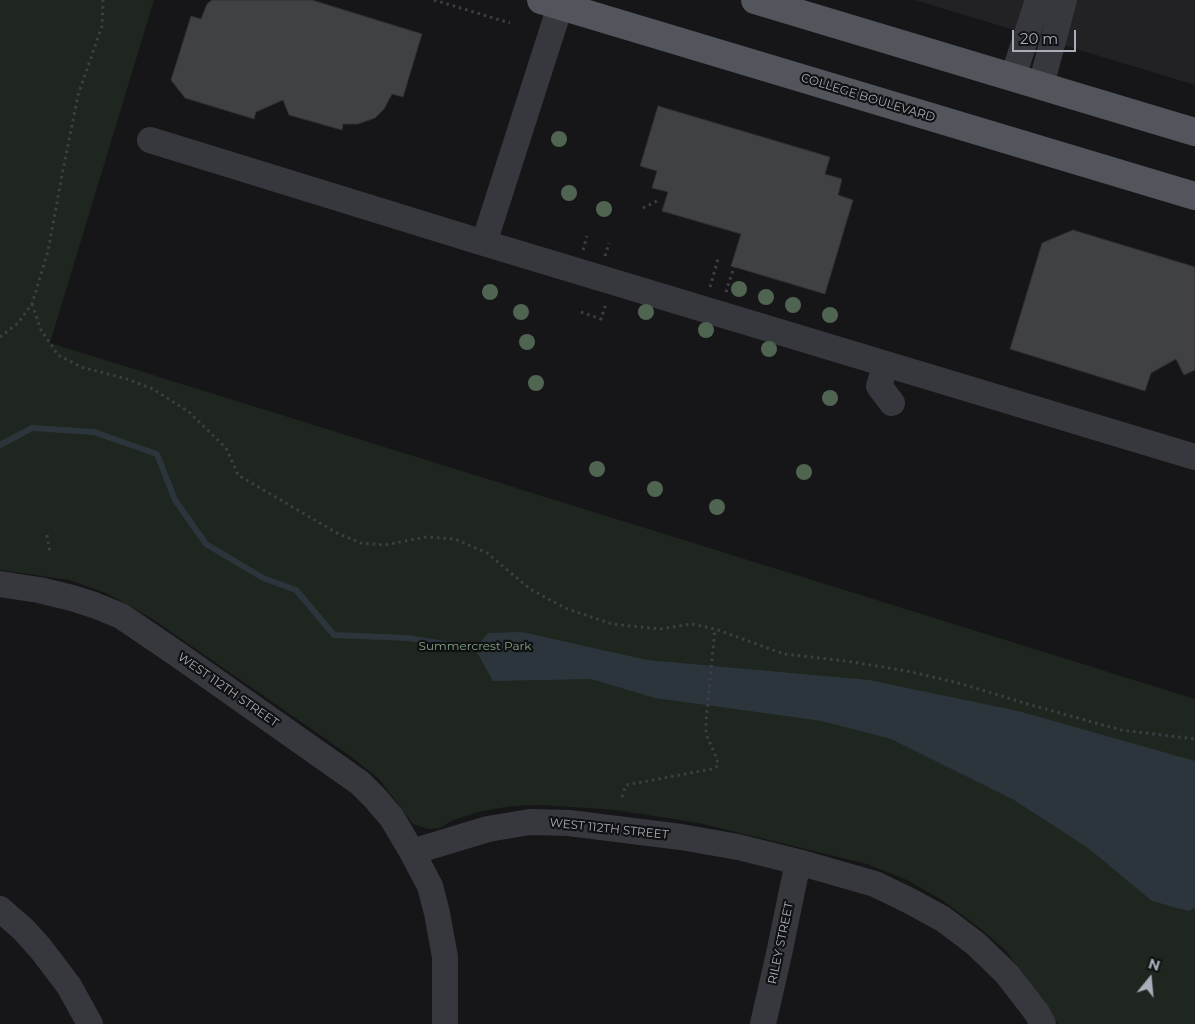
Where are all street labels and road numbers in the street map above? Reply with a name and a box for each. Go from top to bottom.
street label: COLLEGE BOULEVARD [799,71,937,125]
street label: WEST 112TH STREET [175,650,281,730]
street label: WEST 112TH STREET [549,816,669,842]
street label: RILEY STREET [765,901,797,985]

